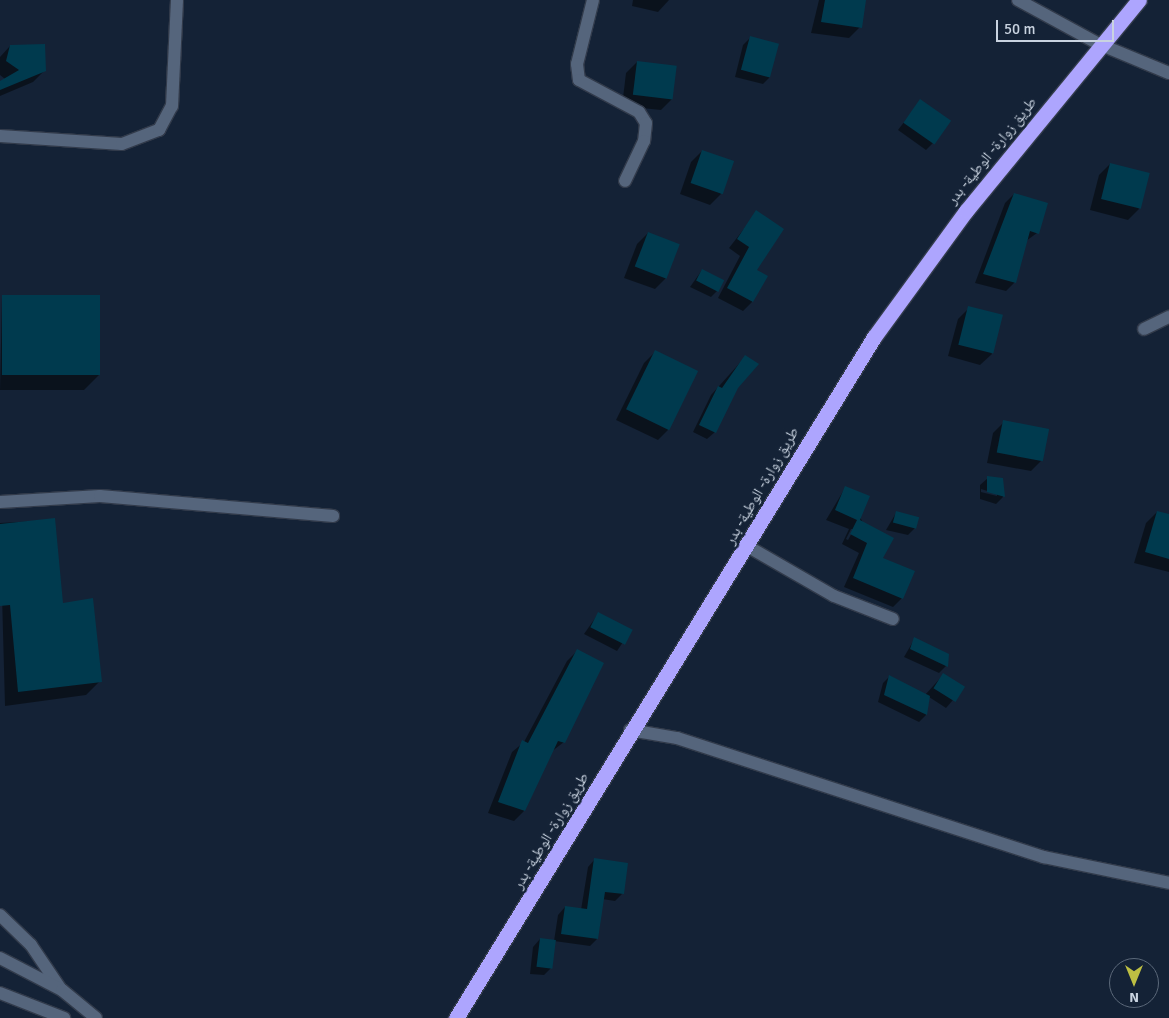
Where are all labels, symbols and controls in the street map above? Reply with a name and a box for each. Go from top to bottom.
scale bar [999,10,1116,42]
text: 50 m [1004,20,1035,38]
street label: طريق زوارة- الوطية- بدر [943,94,1041,208]
street label: طريق زوارة- الوطية- بدر [721,424,803,548]
street label: طريق زوارة- الوطية- بدر [509,770,593,892]
north arrow [1109,958,1159,1008]
text: N [1129,989,1139,1006]

